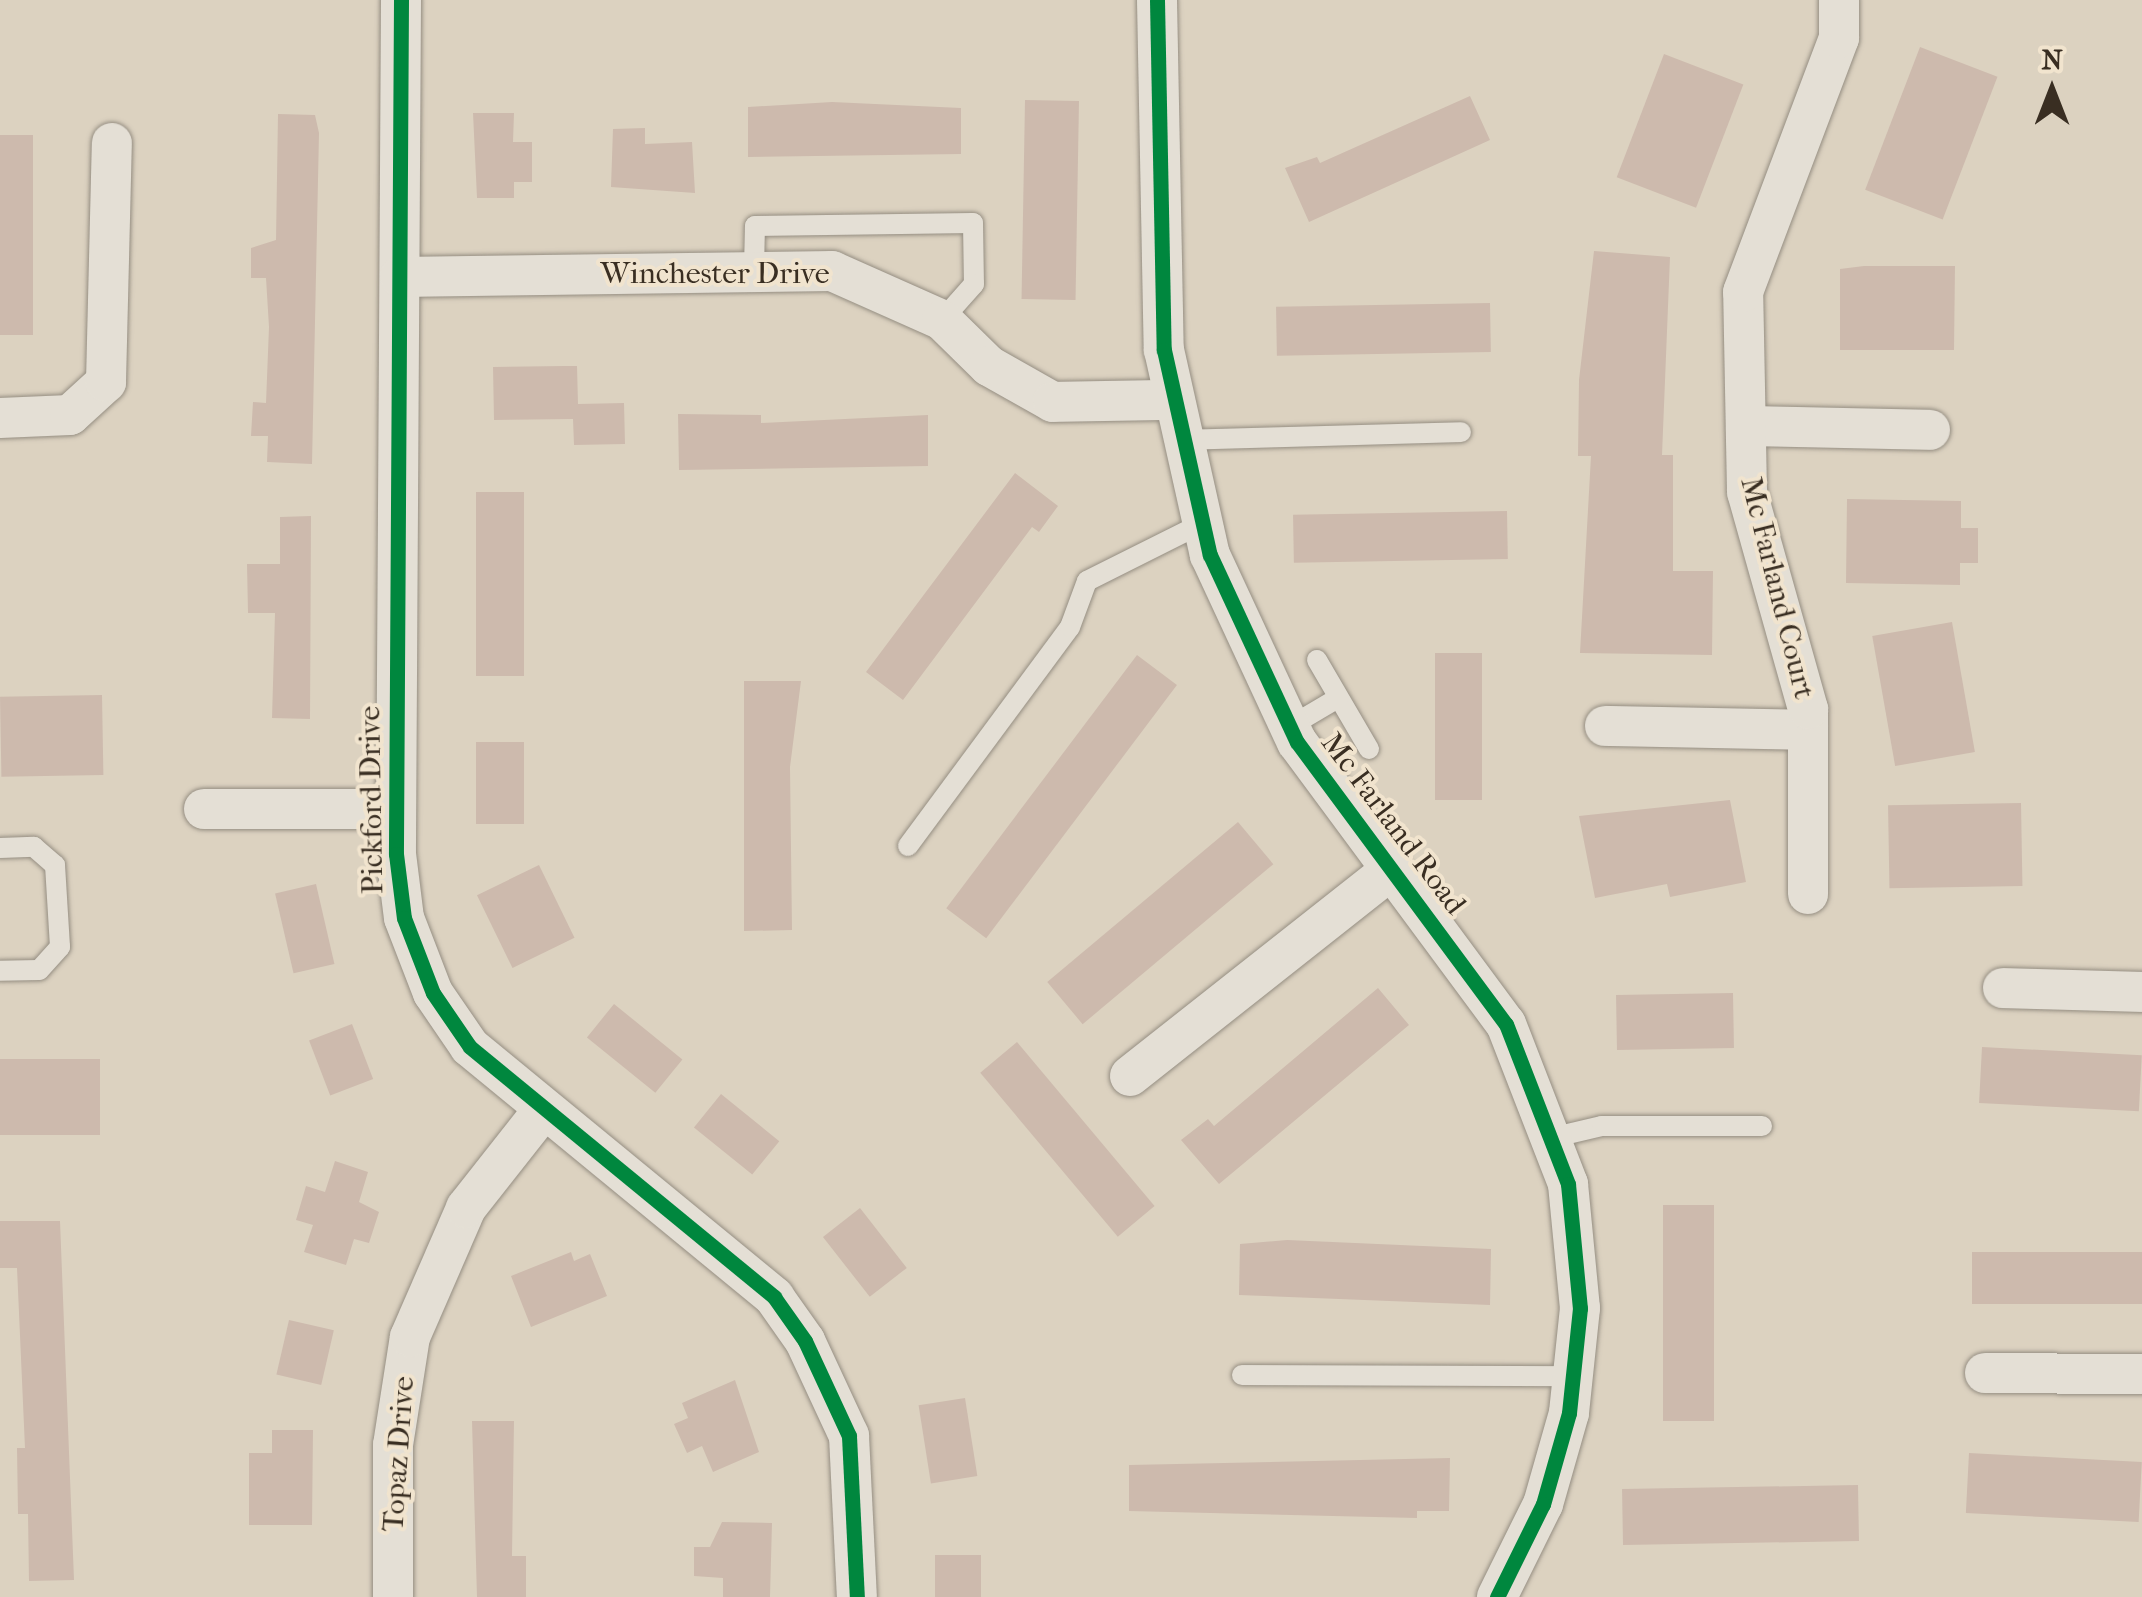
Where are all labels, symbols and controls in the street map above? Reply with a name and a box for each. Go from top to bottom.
north arrow [2002,40,2102,140]
text: N [2041,43,2063,76]
street label: Winchester Drive [600,256,830,292]
street label: Mc Farland Court [1732,473,1822,703]
street label: Pickford Drive [352,706,392,894]
street label: Mc Farland Road [1313,726,1473,922]
street label: Topaz Drive [376,1375,422,1533]

